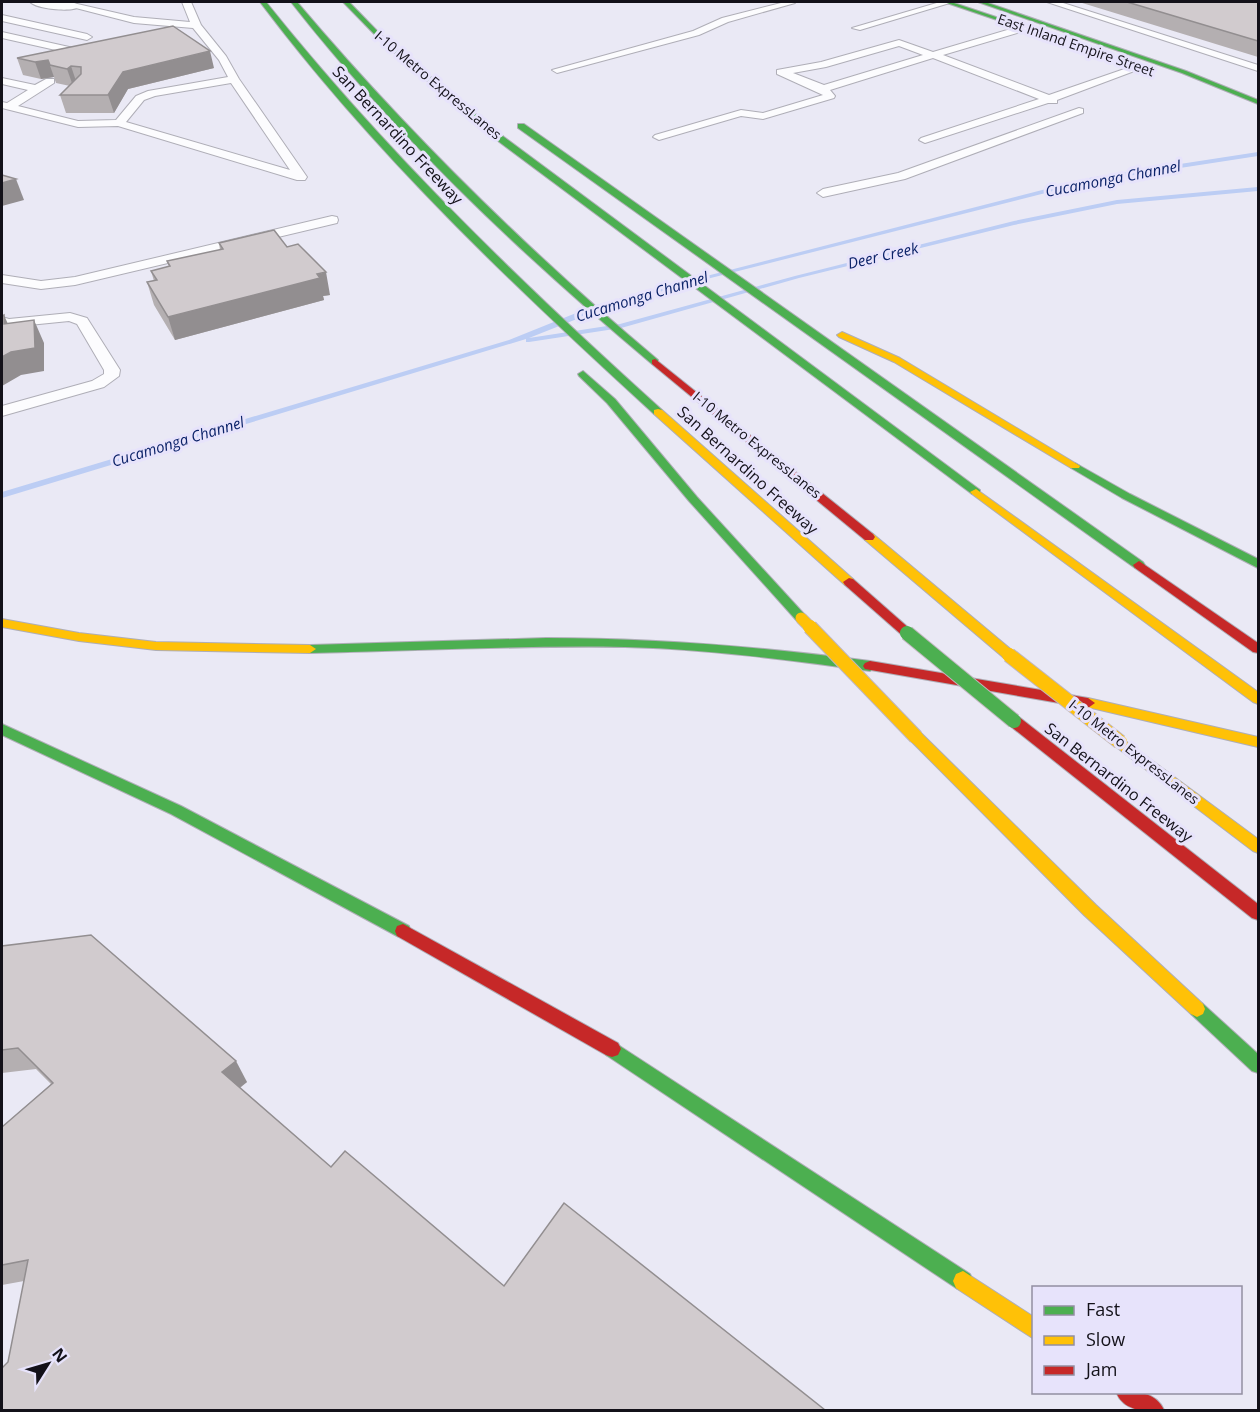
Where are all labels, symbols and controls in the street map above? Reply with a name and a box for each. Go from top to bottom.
street label: East Inland Empire Street [995,9,1157,80]
street label: I-10 Metro ExpressLanes [371,26,506,144]
street label: San Bernardino Freeway [328,61,469,210]
water label: Cucamonga Channel [1043,155,1183,201]
water label: Deer Creek [846,237,921,273]
water label: Cucamonga Channel [573,266,712,326]
street label: I-10 Metro ExpressLanes [689,387,826,503]
street label: San Bernardino Freeway [673,401,824,540]
water label: Cucamonga Channel [109,411,248,471]
street label: I-10 Metro ExpressLanes [1065,695,1203,809]
street label: San Bernardino Freeway [1040,717,1198,847]
legend [1032,1286,1242,1394]
text: Fast [1086,1297,1120,1321]
text: Slow [1086,1327,1125,1351]
north arrow [18,1334,78,1394]
text: N [47,1343,73,1367]
text: Jam [1084,1357,1118,1381]

